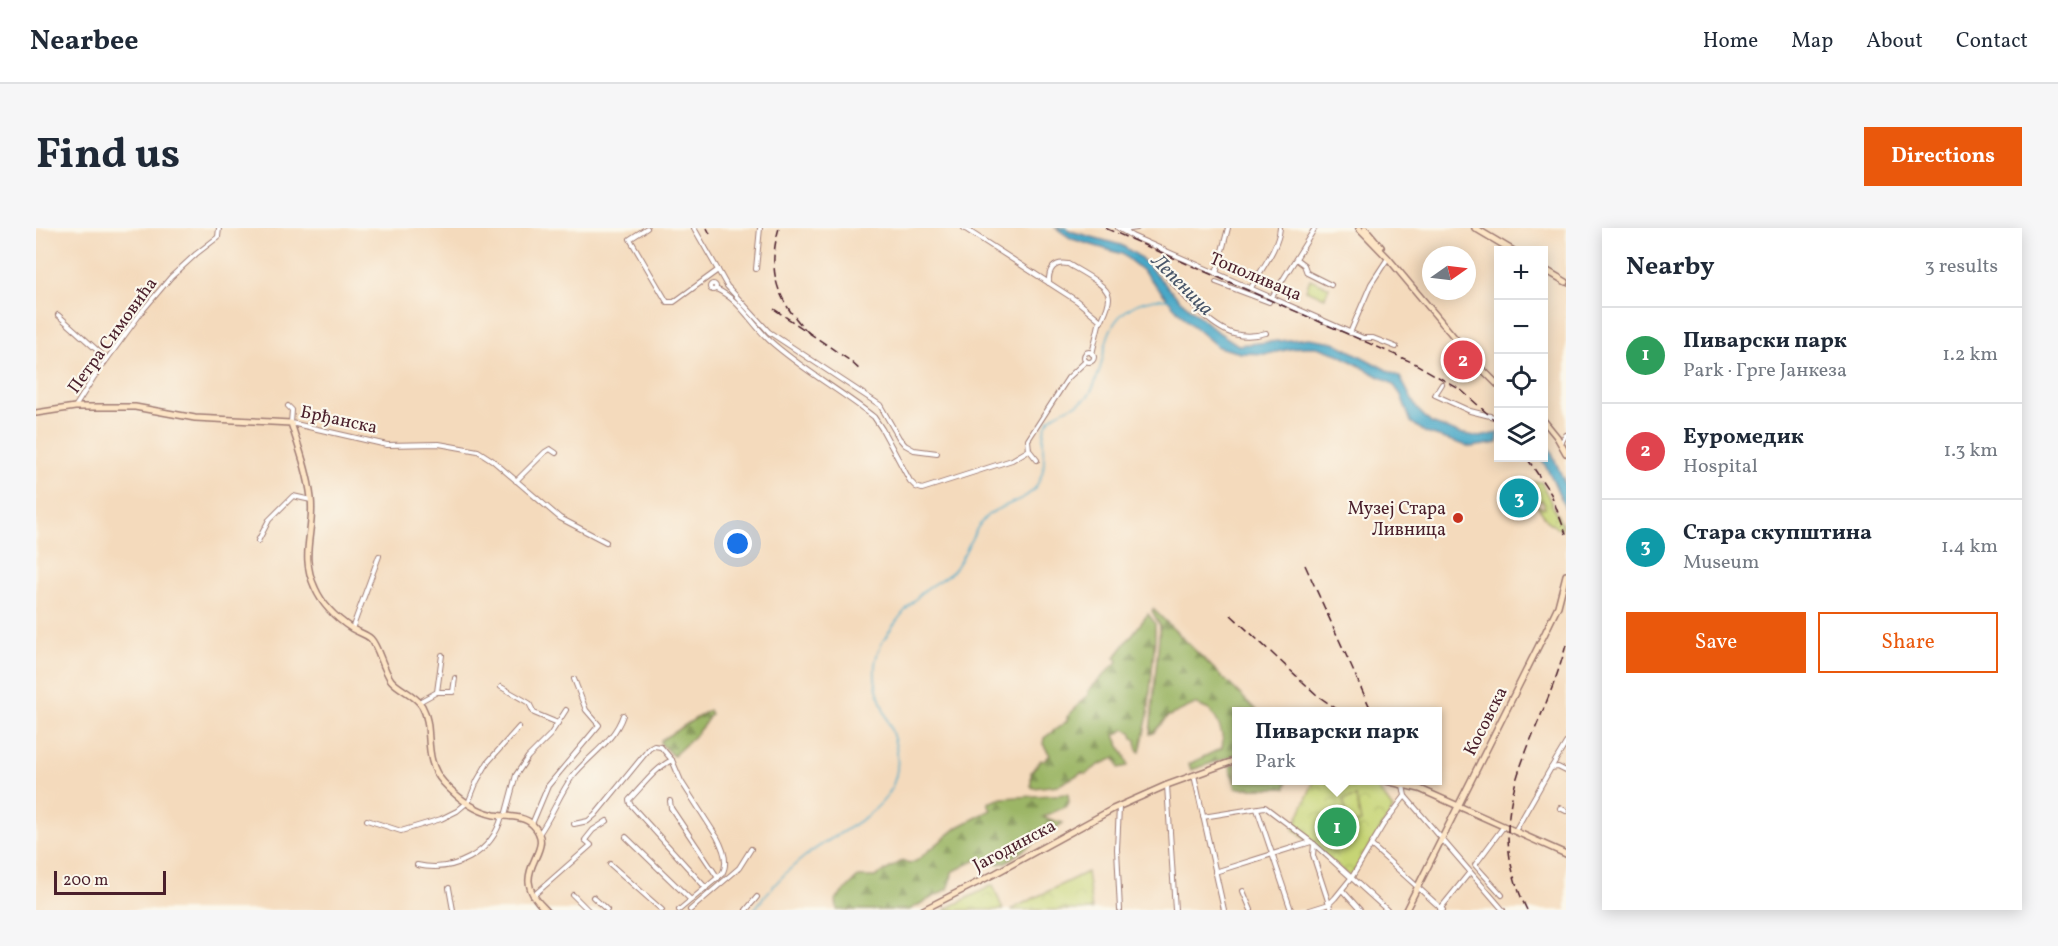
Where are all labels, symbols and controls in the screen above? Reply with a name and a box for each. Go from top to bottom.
text: Nearbee [30,22,139,61]
text: Home [1703,27,1758,56]
text: Map [1791,27,1833,56]
text: About [1866,27,1923,56]
text: Contact [1956,27,2028,56]
text: Find us [36,127,180,186]
button: Directions [1864,127,2022,186]
north arrow [1422,246,1476,300]
map controls [1494,246,1548,462]
button: + [1494,246,1548,300]
water label: Лепеница [1143,247,1219,323]
street label: Тополиваца [1205,247,1305,308]
text: Nearby [1626,249,1715,285]
text: 3 results [1924,253,1998,281]
street label: Петра Симовића [63,273,164,399]
button: − [1494,300,1548,354]
text: Пиварски парк [1683,326,1847,357]
pin: 2 [1444,338,1482,382]
text: 1 [1641,341,1650,369]
text: 1.2 km [1942,341,1998,369]
button: locate [1494,354,1548,408]
text: Park · Грге Јанкеза [1683,357,1847,385]
street label: Брђанска [298,400,380,441]
button: layers [1494,408,1548,462]
text: Еуромедик [1683,422,1804,453]
text: 2 [1640,437,1651,465]
text: 1.3 km [1943,437,1998,465]
text: Hospital [1683,453,1758,481]
pin: 3 [1500,476,1538,520]
place label: Музеј Стара Ливница [1348,497,1446,543]
marker: Музеј Стара Ливница [1451,511,1465,525]
text: Стара скупштина [1683,518,1872,549]
your location [723,529,752,558]
text: 3 [1640,533,1651,561]
text: 1.4 km [1941,533,1998,561]
text: Museum [1683,549,1760,577]
button: Save [1626,612,1806,673]
button: Share [1818,612,1998,673]
street label: Косовска [1458,683,1514,761]
popup [1232,707,1442,785]
text: Пиварски парк [1255,717,1419,748]
text: Park [1255,748,1296,776]
pin: 1 [1318,804,1356,850]
street label: Јагодинска [969,814,1061,879]
scale bar [54,868,166,896]
text: 200 m [63,870,108,892]

